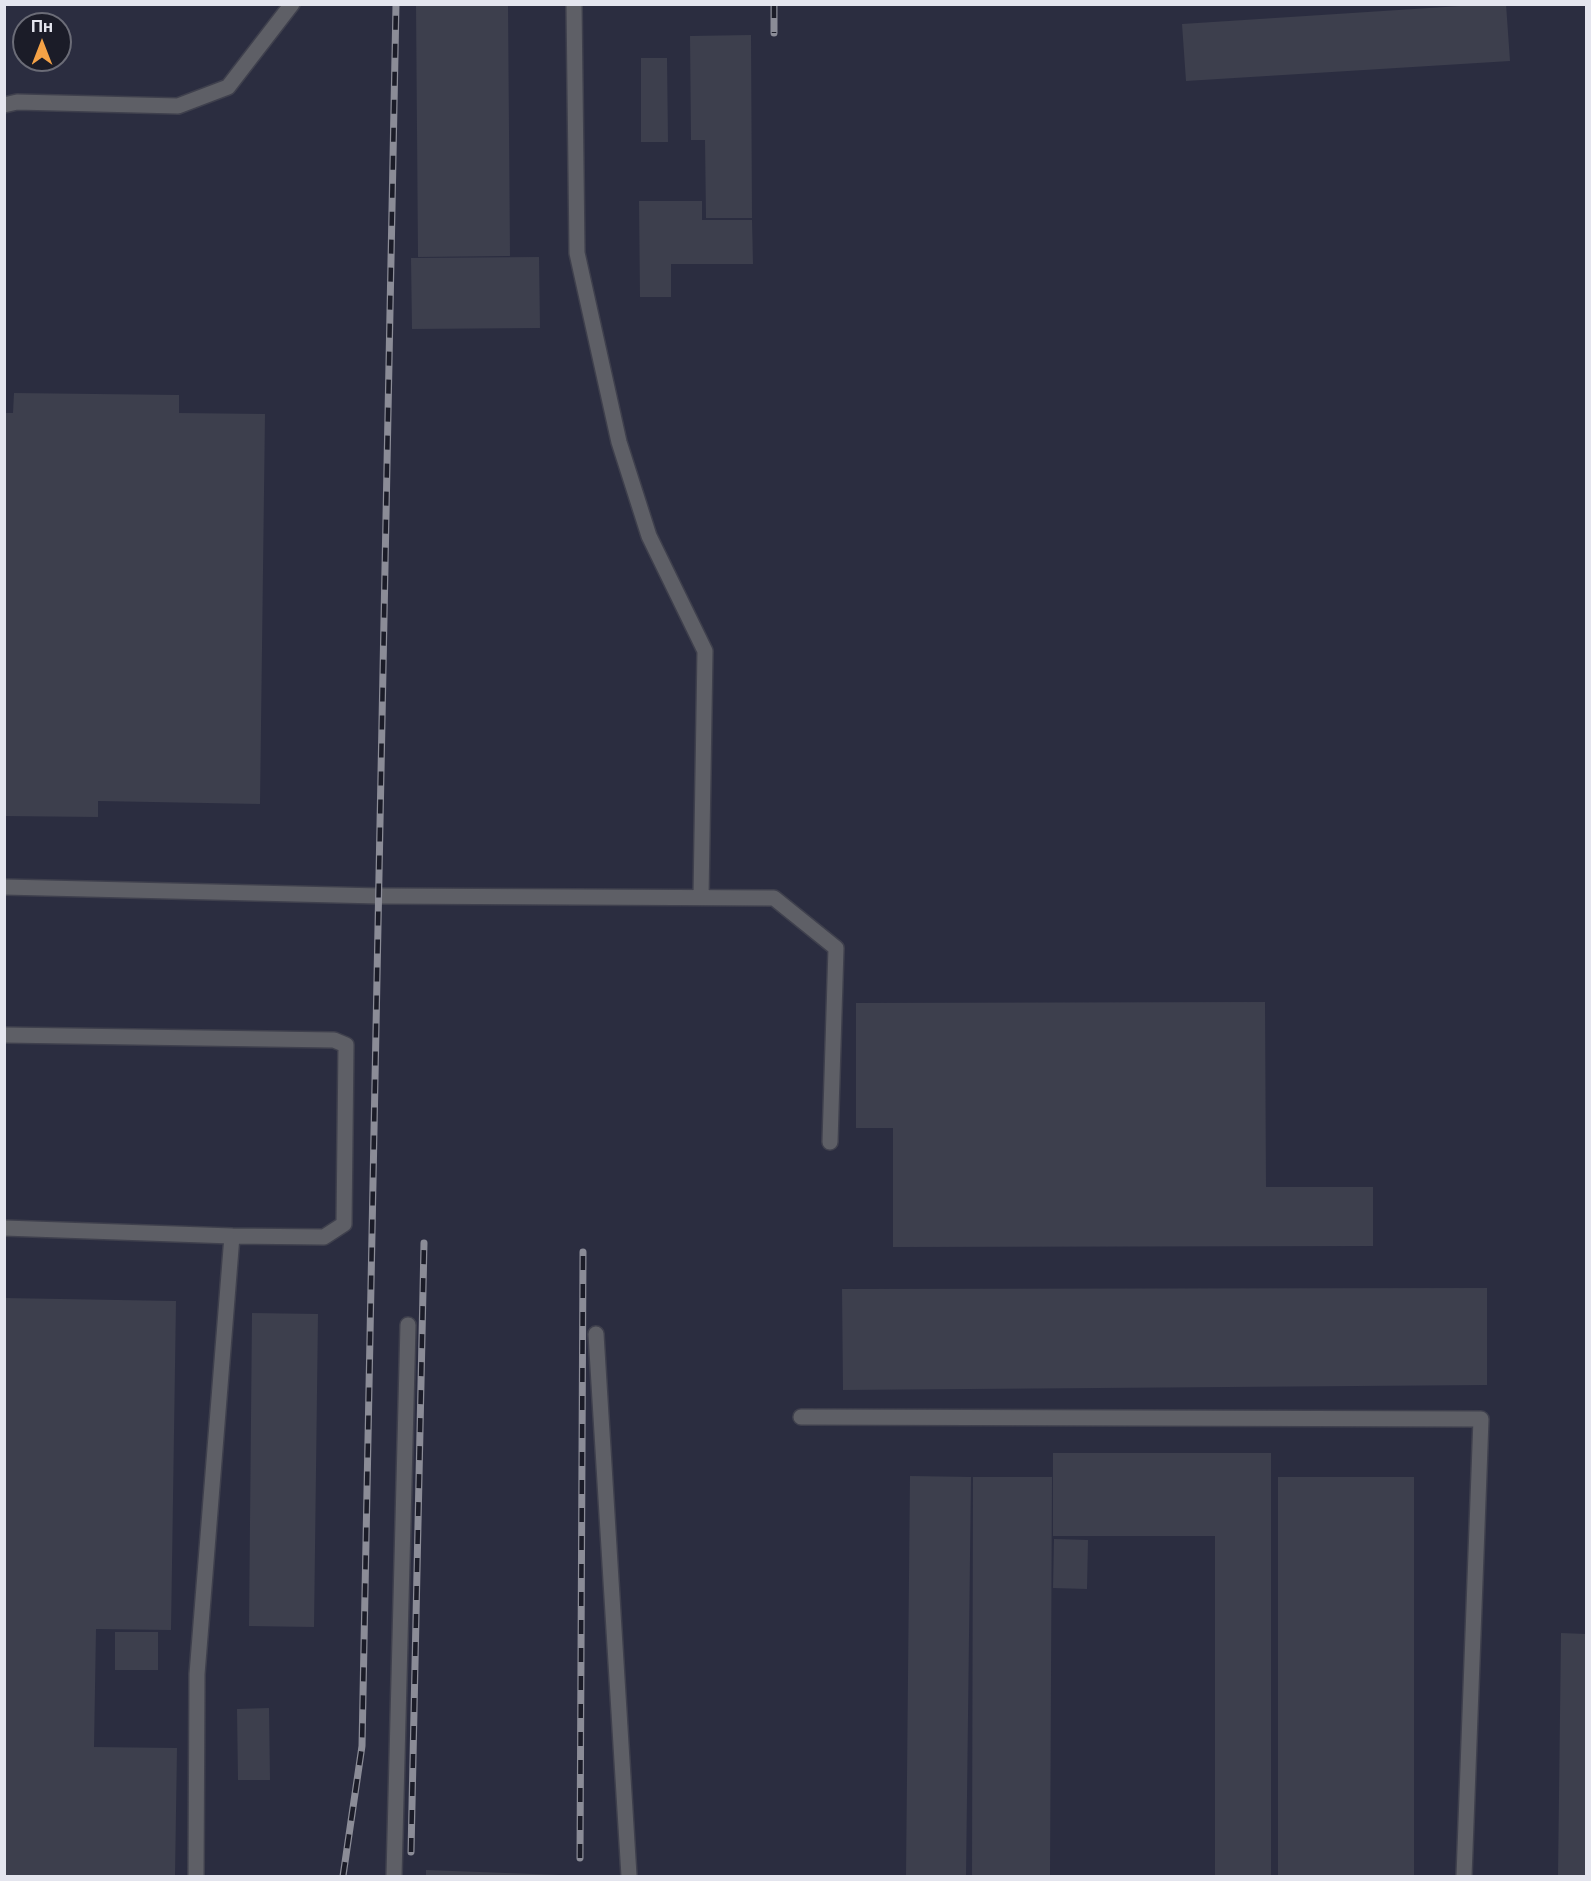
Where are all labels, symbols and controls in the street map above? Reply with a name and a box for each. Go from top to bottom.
north arrow [12,12,72,72]
text: Пн [31,16,53,36]

